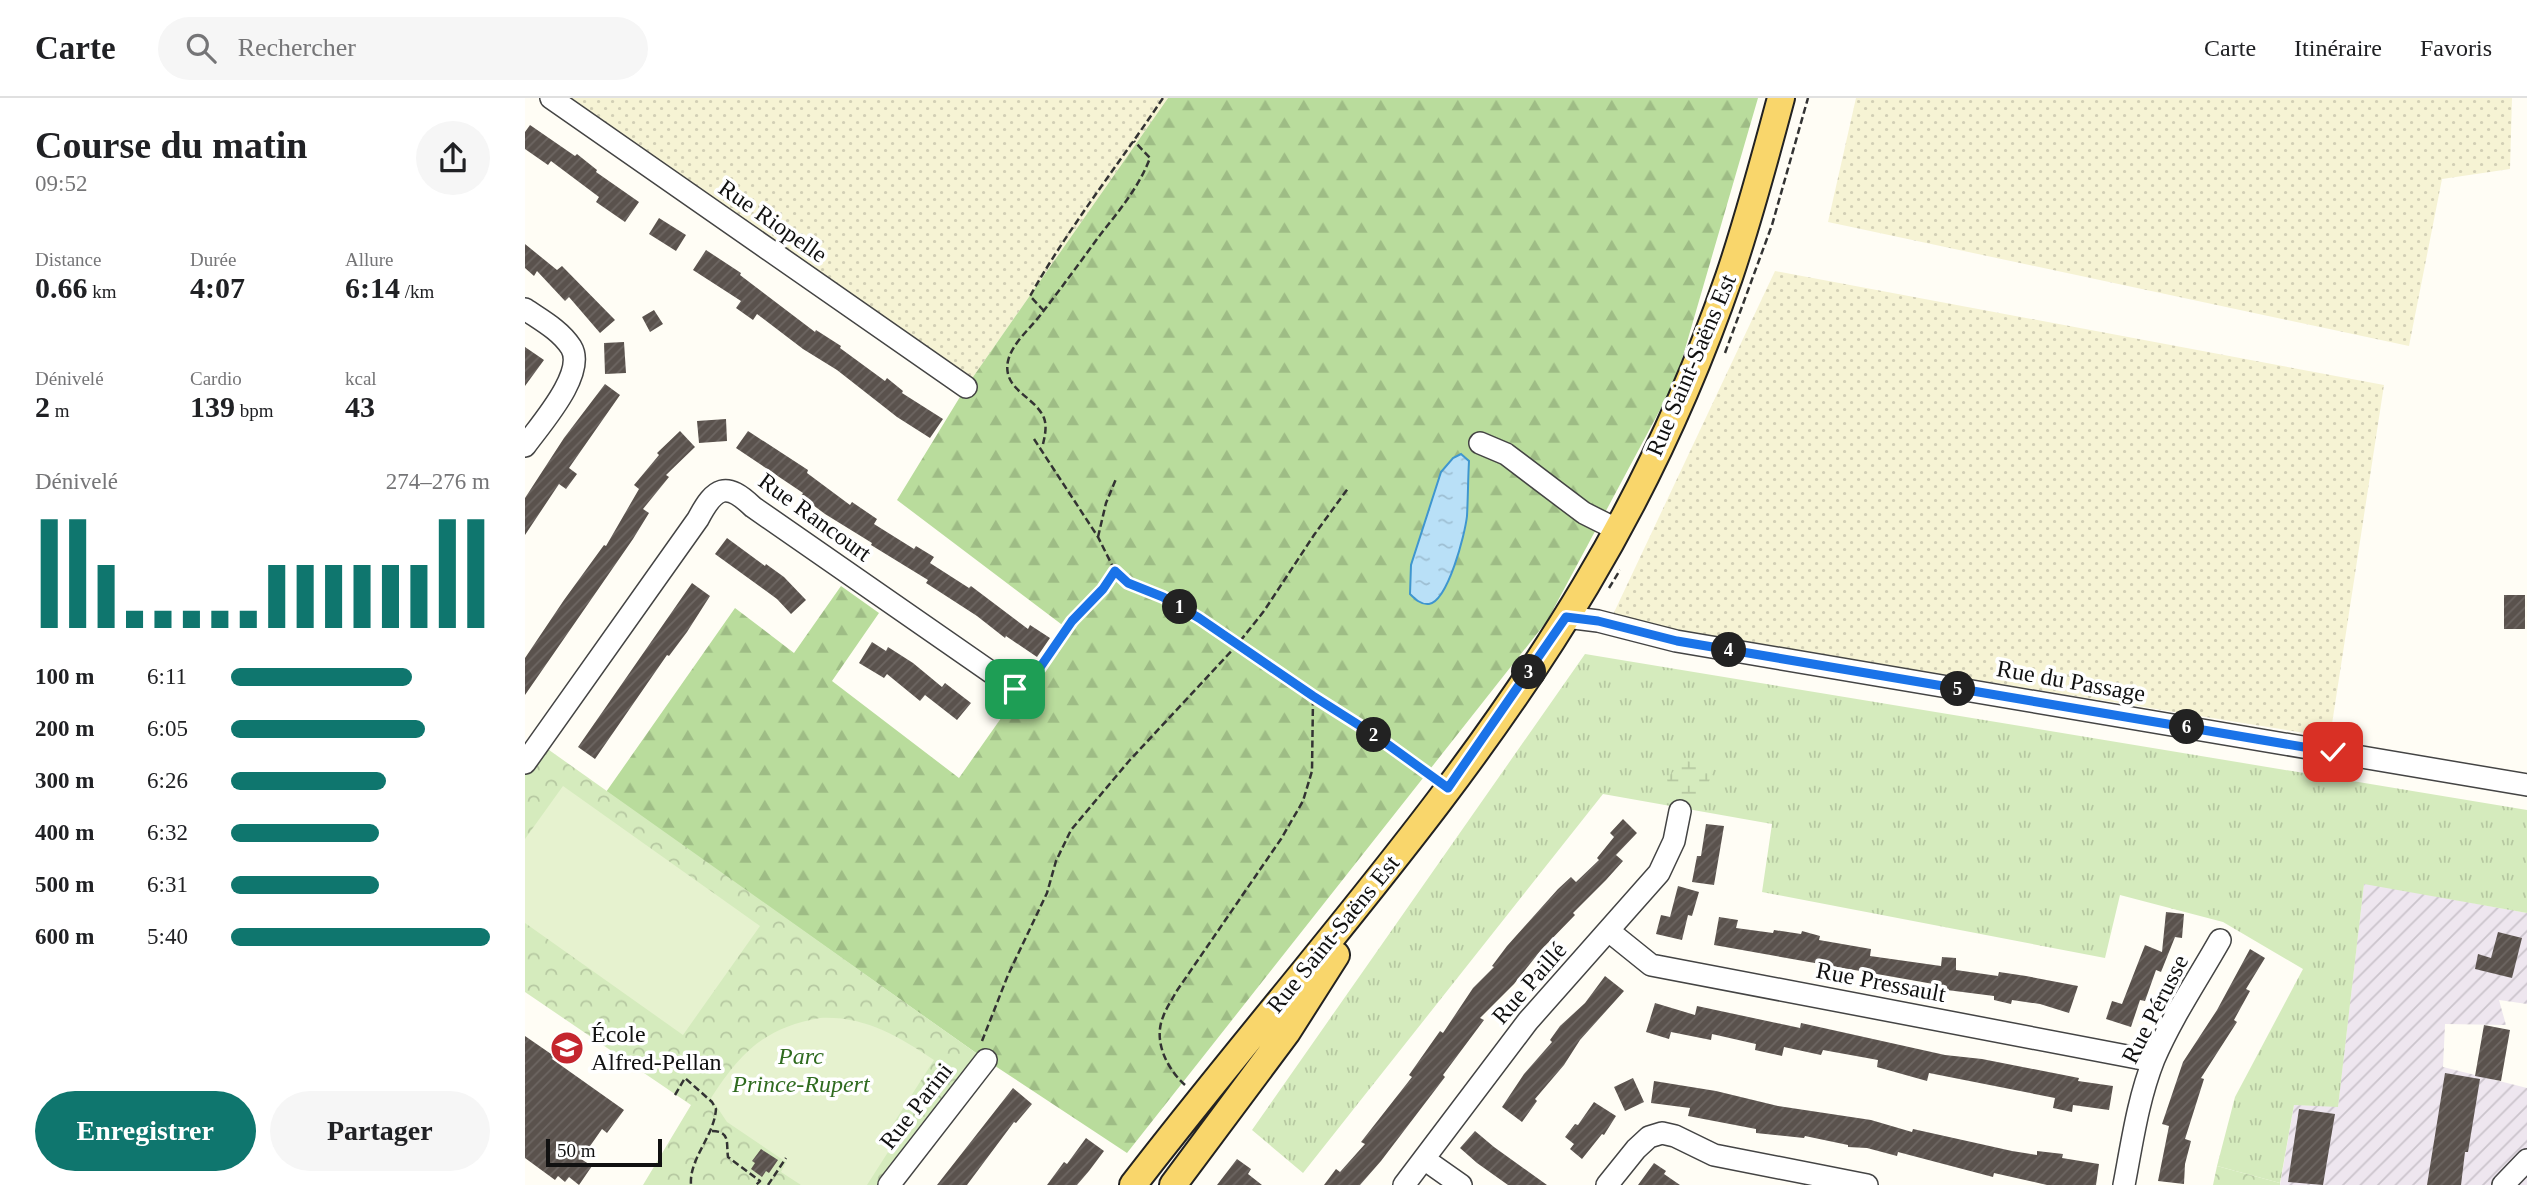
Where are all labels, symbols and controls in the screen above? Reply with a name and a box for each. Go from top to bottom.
search box [158,17,648,80]
icon: search [182,29,220,67]
text: Carte [35,30,116,66]
text: Rechercher [238,33,356,62]
text: Carte [2204,35,2256,61]
text: Itinéraire [2294,35,2382,61]
text: Favoris [2420,35,2492,61]
button: share [416,121,490,195]
text: Course du matin [35,124,307,166]
text: 09:52 [35,171,87,196]
street label: Rue Riopelle [714,174,832,268]
text: Distance [35,249,101,270]
text: Durée [190,249,236,270]
text: Allure [345,249,394,270]
street label: Rue Saint-Saëns Est [1641,270,1741,460]
text: 0.66 [35,271,88,304]
text: 4:07 [190,271,245,304]
text: 6:14 [345,271,400,304]
text: km [88,281,117,302]
text: /km [400,281,434,302]
text: Dénivelé [35,368,104,389]
text: Cardio [190,368,242,389]
text: kcal [345,368,377,389]
text: 2 [35,390,50,423]
text: 139 [190,390,235,423]
text: 43 [345,390,375,423]
text: m [50,400,70,421]
text: bpm [235,400,274,421]
street label: Rue Rancourt [754,468,877,567]
text: Dénivelé [35,469,118,494]
text: 274–276 m [386,469,490,494]
pin: 1 [1163,589,1197,624]
text: 1 [1175,596,1184,617]
pin: 4 [1711,632,1747,668]
text: 4 [1724,639,1733,660]
pin: 3 [1511,654,1546,690]
street label: Rue du Passage [1995,655,2147,707]
pin [985,659,1045,719]
text: 3 [1524,661,1533,682]
text: 100 m [35,664,94,689]
text: 6:11 [147,664,187,689]
icon: arrive [996,670,1034,708]
pin: 5 [1941,672,1975,706]
text: 5 [1953,678,1962,699]
pin: 6 [2169,710,2205,744]
text: 200 m [35,716,94,741]
text: 6:05 [147,716,188,741]
text: 6 [2182,716,2191,737]
pin: 2 [1357,718,1391,752]
pin [2303,722,2363,782]
text: 2 [1369,724,1378,745]
icon: check [2314,733,2352,771]
text: 300 m [35,768,94,793]
text: 6:26 [147,768,188,793]
text: 400 m [35,820,94,845]
text: 6:32 [147,820,188,845]
street label: Rue Saint-Saëns Est [1262,850,1405,1018]
text: 500 m [35,872,94,897]
text: 6:31 [147,872,188,897]
text: 600 m [35,924,94,949]
text: 5:40 [147,924,188,949]
street label: Rue Paillé [1487,937,1571,1029]
street label: Rue Pérusse [2117,951,2193,1067]
street label: Rue Pressault [1814,957,1948,1007]
place label: École Alfred-Pellan [591,1021,722,1075]
school or university icon: École Alfred-Pellan [548,1029,586,1067]
park label: Parc Prince-Rupert [731,1043,871,1097]
street label: Rue Parini [874,1058,958,1154]
button: Enregistrer [35,1091,256,1171]
button: Partager [270,1091,490,1171]
scale bar [546,1136,661,1168]
text: 50 m [557,1140,596,1161]

